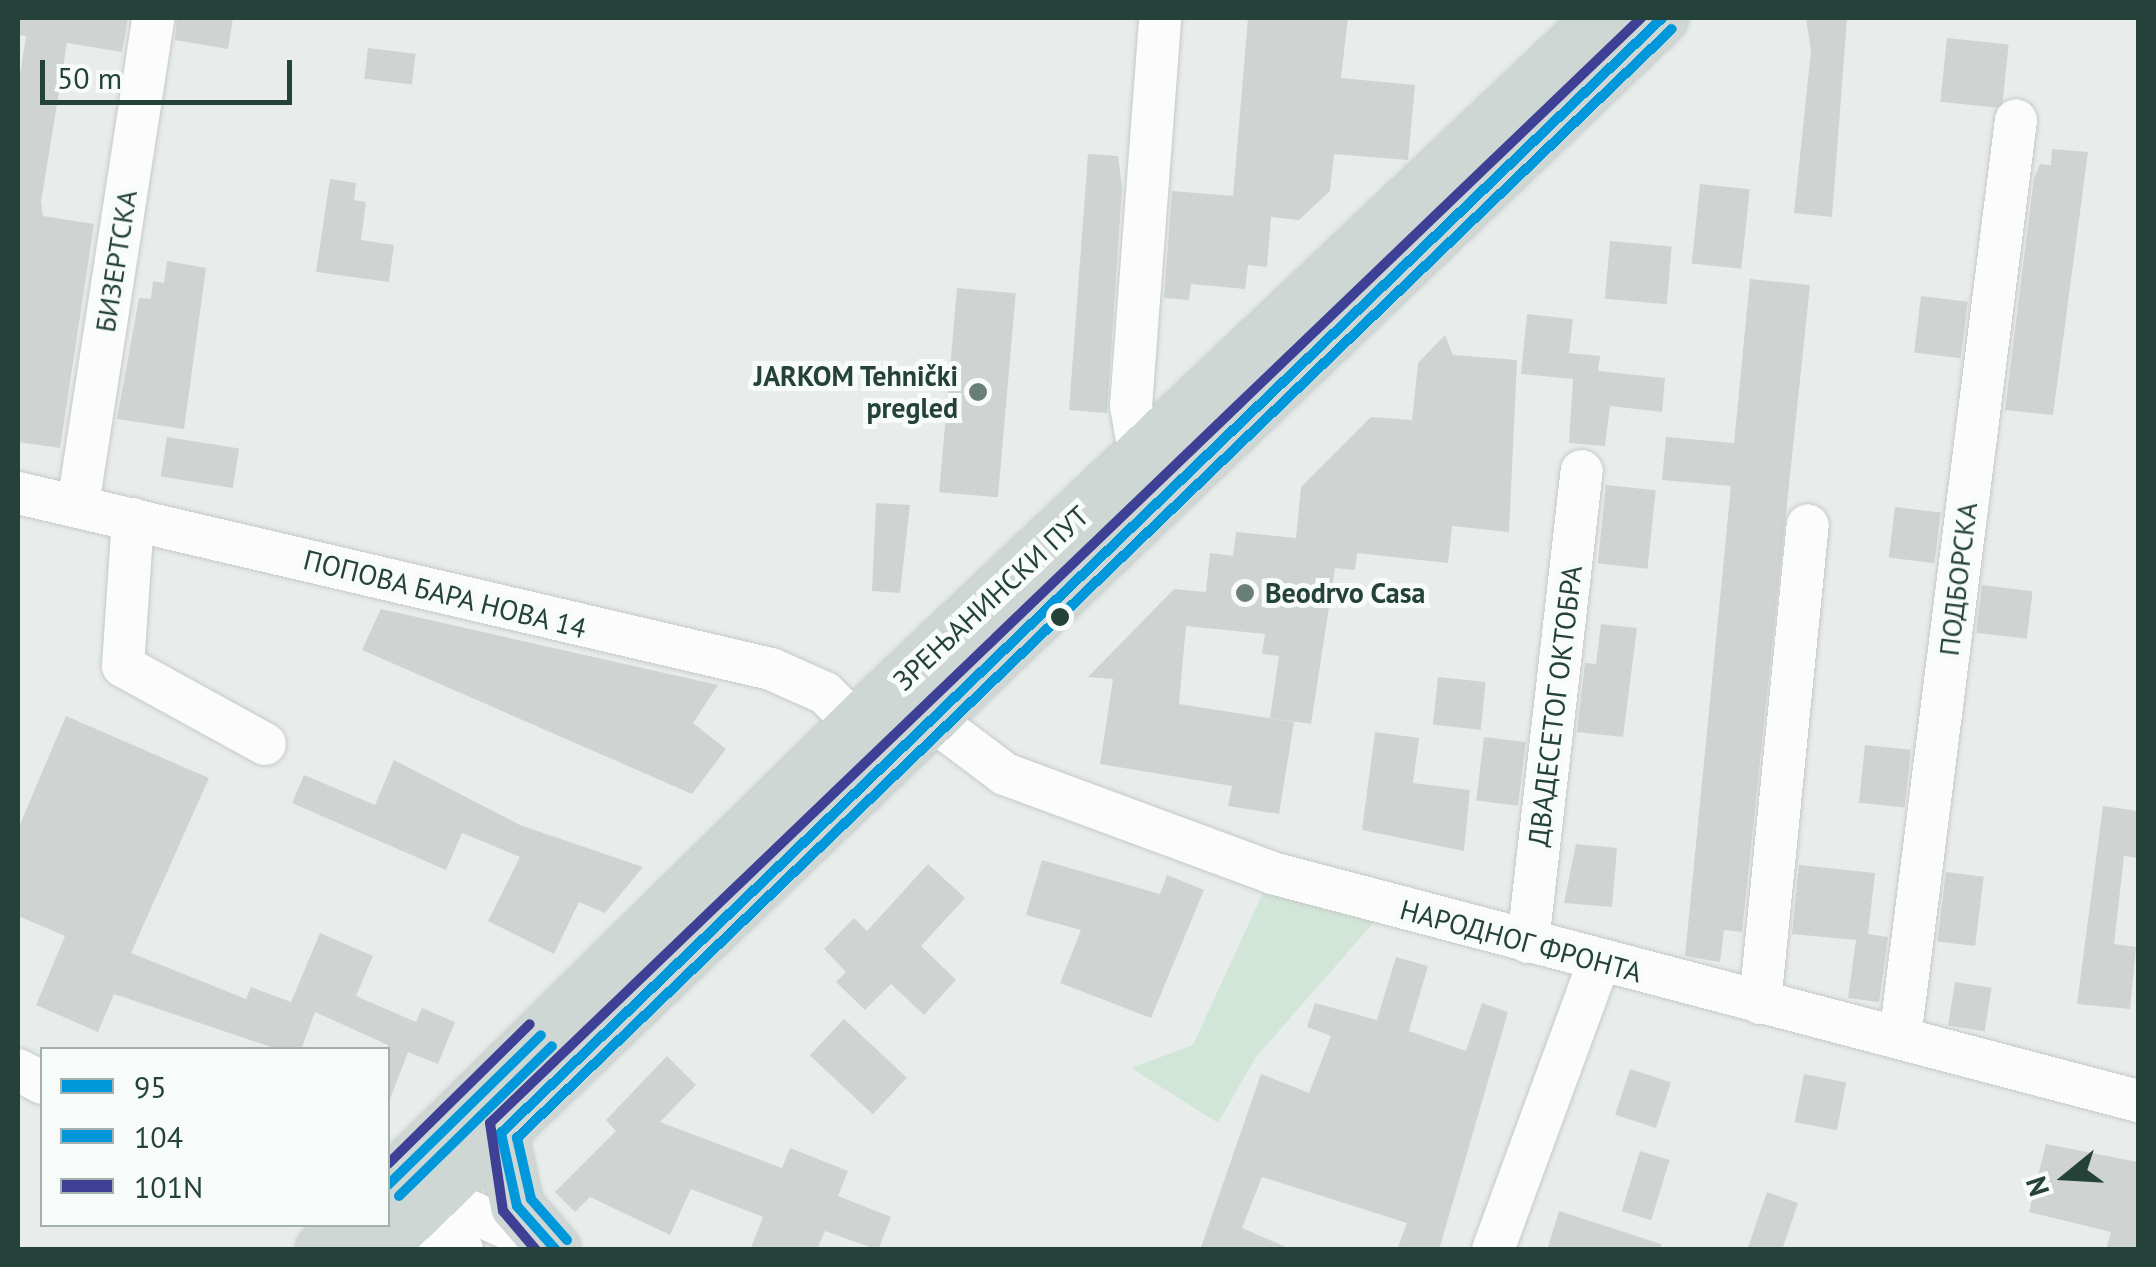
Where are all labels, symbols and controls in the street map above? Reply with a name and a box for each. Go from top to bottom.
scale bar [45,40,298,102]
text: 50 m [57,58,122,97]
street label: БИЗЕРТСКА [88,188,144,334]
place label: JARKOM Tehnički pregled [753,359,958,425]
marker: JARKOM Tehnički pregled [967,381,989,403]
street label: ЗРЕЊАНИНСКИ ПУТ [886,499,1096,697]
street label: ПОДБОРСКА [1932,500,1984,658]
street label: ПОПОВА БАРА НОВА 14 [298,542,592,646]
street label: ДВАДЕСЕТОГ ОКТОБРА [1521,563,1589,849]
place label: Beodrvo Casa [1265,576,1426,610]
marker: Beodrvo Casa [1234,582,1256,604]
unlabelled marker [1050,607,1070,627]
street label: НАРОДНОГ ФРОНТА [1396,892,1646,990]
legend [40,1047,390,1227]
text: 95 [134,1067,167,1106]
text: 104 [134,1117,183,1156]
north arrow [2016,1127,2116,1227]
text: 101N [134,1167,203,1206]
text: N [2017,1172,2057,1201]

